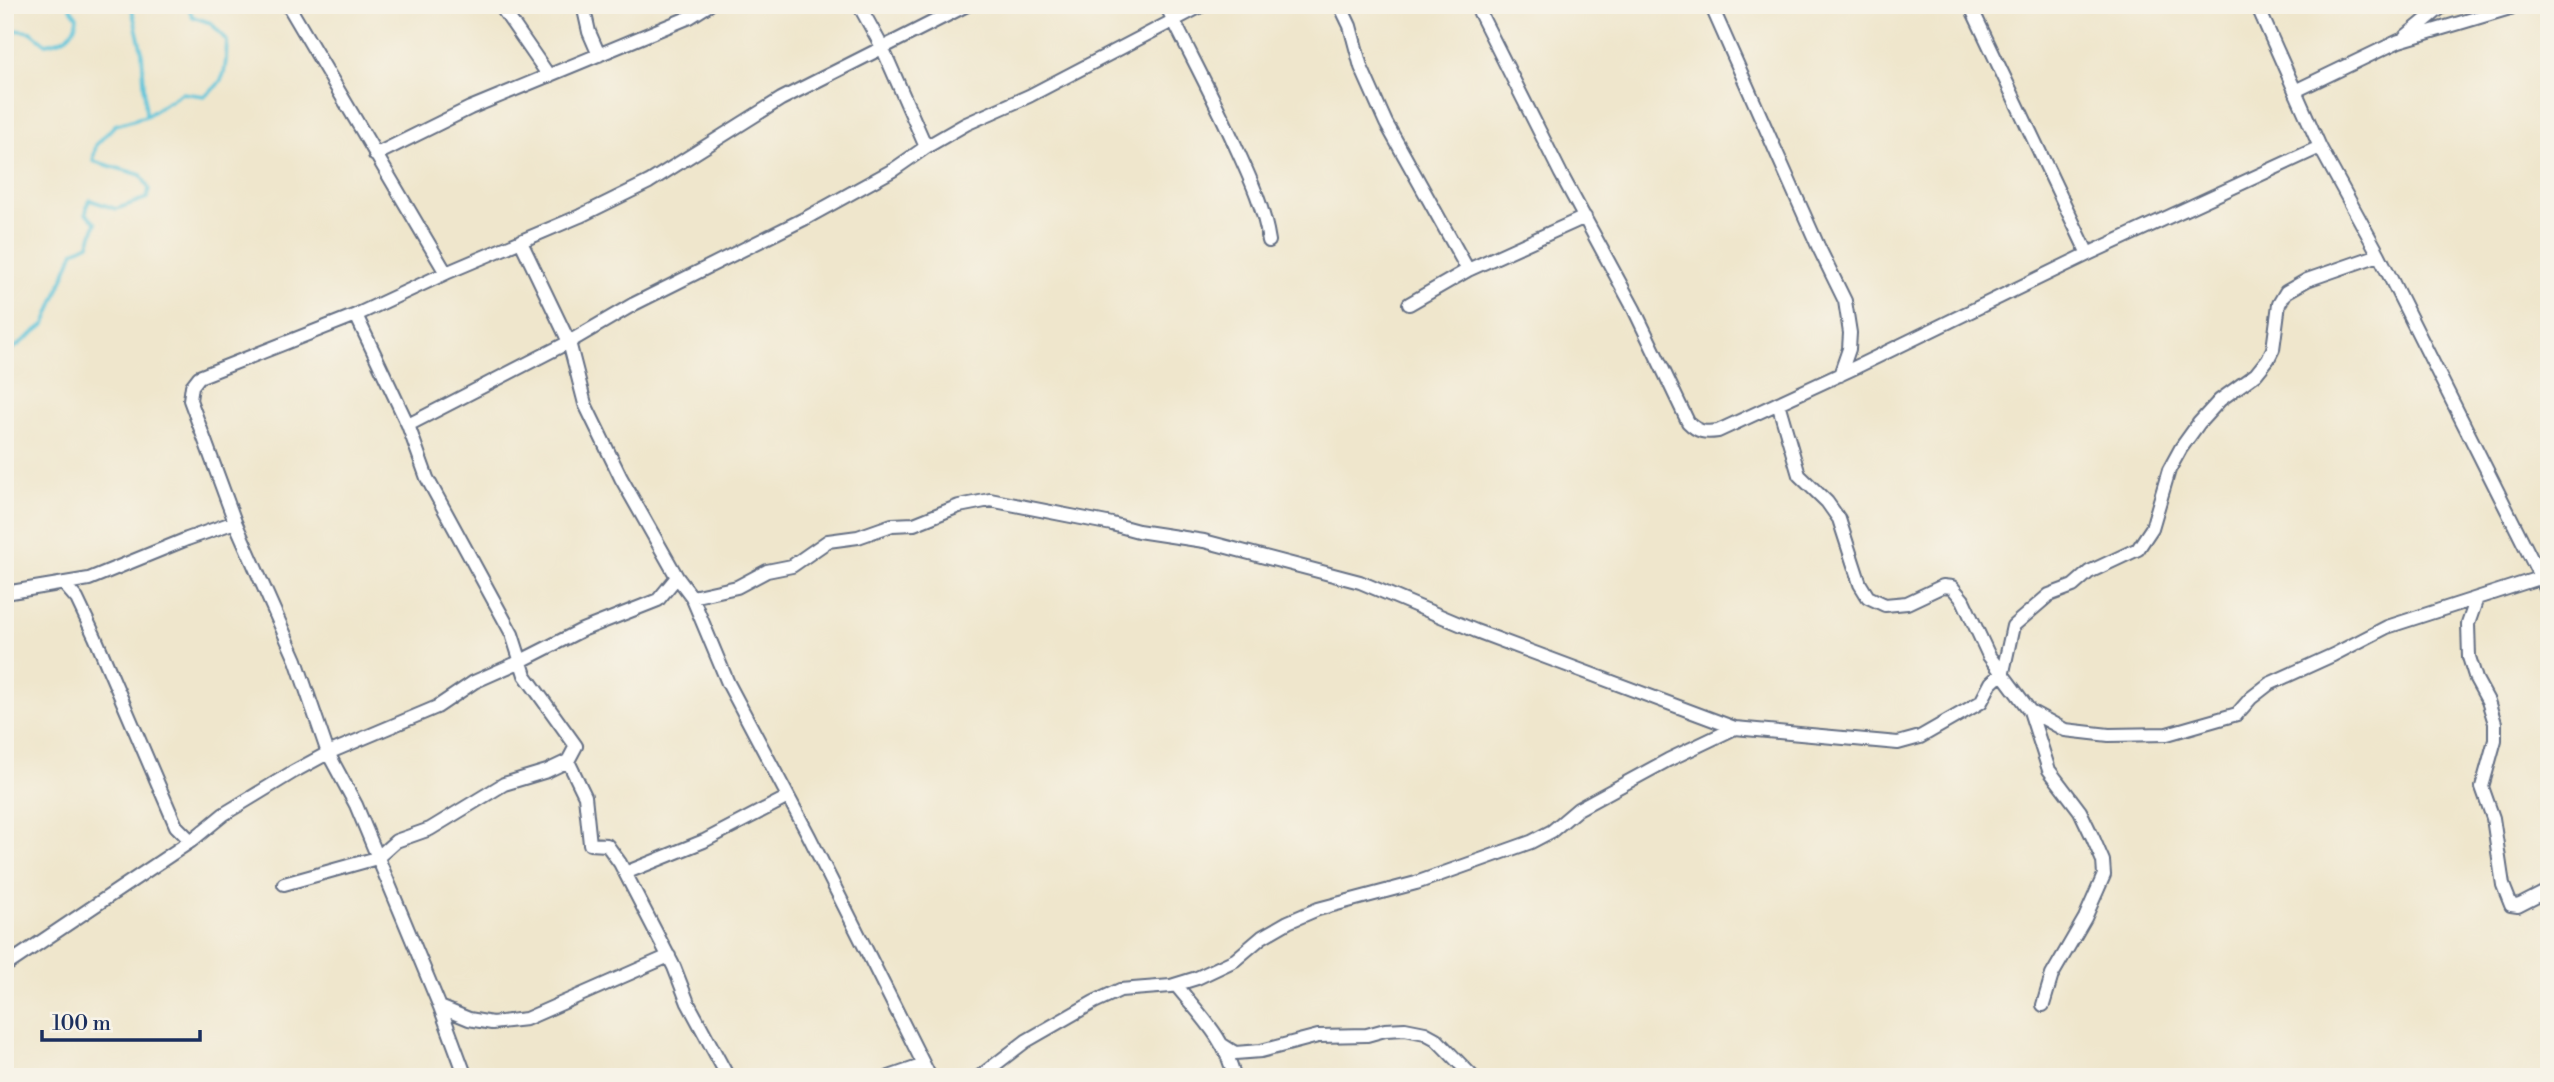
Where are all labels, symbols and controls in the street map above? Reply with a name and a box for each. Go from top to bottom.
scale bar [42,998,200,1042]
text: 100 m [52,1011,111,1037]

